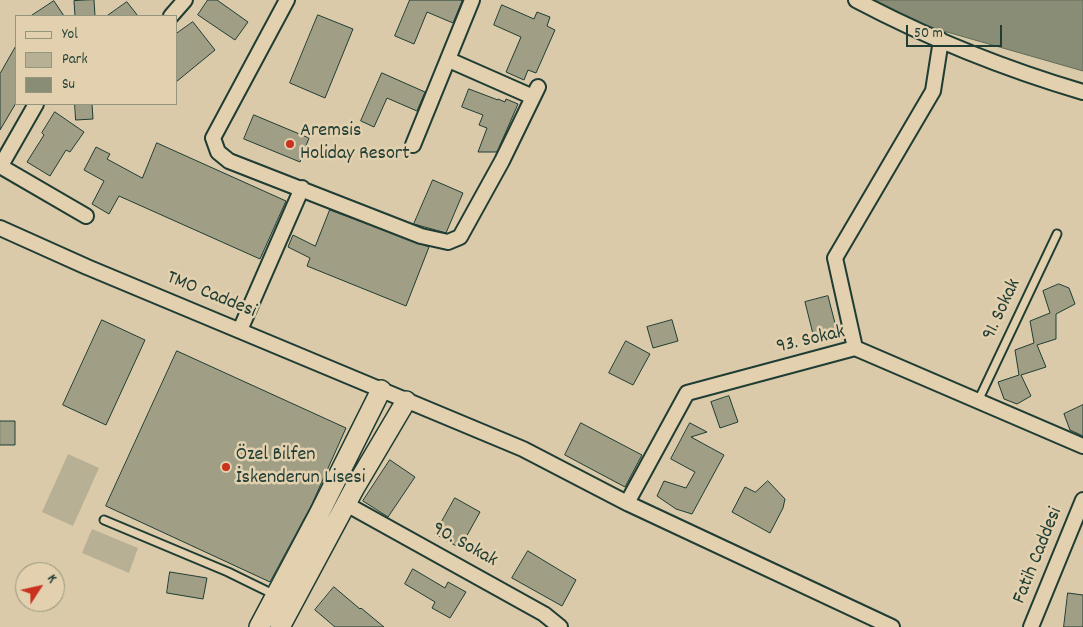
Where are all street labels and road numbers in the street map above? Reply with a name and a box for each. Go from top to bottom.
street label: TMO Caddesi [163,267,259,325]
street label: 91. Sokak [978,276,1028,344]
street label: 93. Sokak [774,321,848,361]
street label: Fatih Caddesi [1009,504,1069,608]
street label: 90. Sokak [427,518,501,574]

